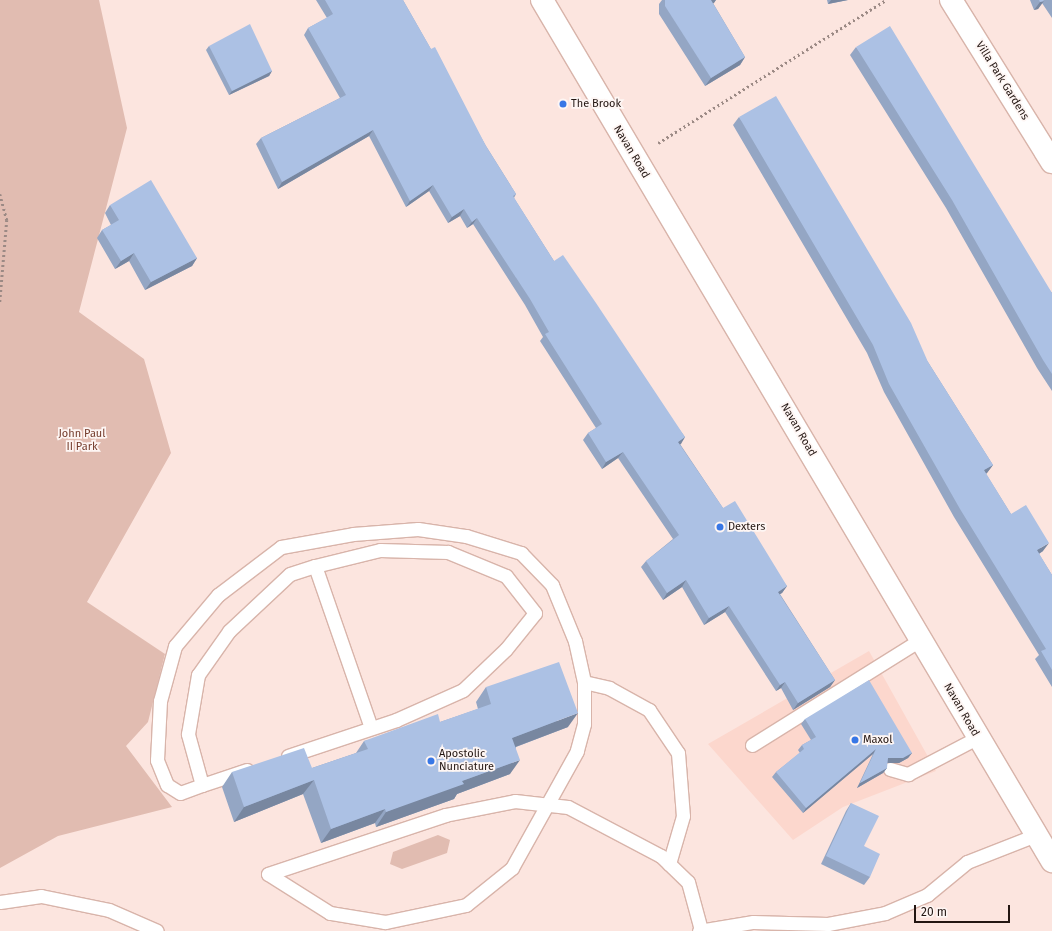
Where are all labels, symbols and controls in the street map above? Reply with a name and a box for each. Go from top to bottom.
street label: Villa Park Gardens [973,39,1031,123]
place label: The Brook [571,97,621,111]
marker: The Brook [558,99,568,109]
street label: Navan Road [610,123,652,181]
street label: Navan Road [777,401,819,459]
park label: John Paul II Park [59,428,105,454]
place label: Dexters [728,520,765,534]
marker: Dexters [715,522,725,532]
street label: Navan Road [940,681,982,739]
place label: Maxol [863,733,892,747]
marker: Maxol [850,735,860,745]
place label: Apostolic Nunciature [439,748,494,774]
marker: Apostolic Nunciature [426,756,436,766]
scale bar [916,897,1012,923]
text: 20 m [921,905,947,919]

